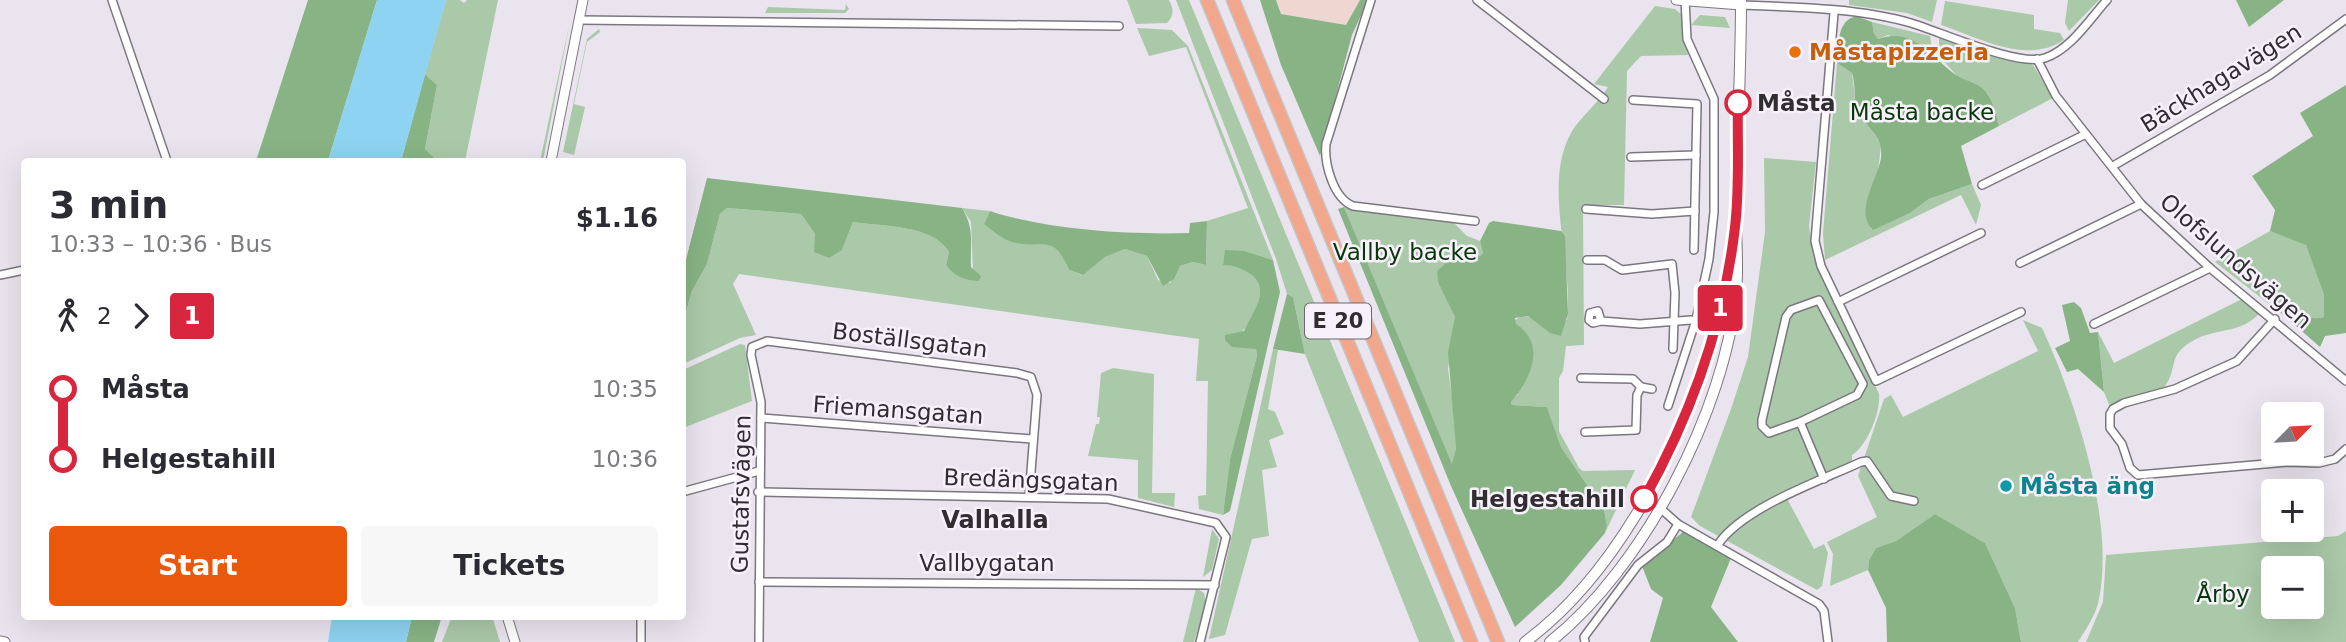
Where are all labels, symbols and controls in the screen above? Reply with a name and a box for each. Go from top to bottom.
street label: Bäckhagavägen [2136,18,2306,138]
place label: Måstapizzeria [1809,39,1989,65]
marker: Måstapizzeria [1787,44,1803,60]
marker: Måsta [1725,90,1751,116]
place label: Måsta [1757,90,1836,116]
park label: Måsta backe [1850,98,1994,125]
text: 3 min [49,183,168,227]
street label: Olofslundsvägen [2155,188,2317,334]
text: $1.16 [576,203,658,233]
text: 10:33 – 10:36 · Bus [49,231,272,257]
park label: Vallby backe [1333,239,1477,265]
line badge: 1 [1697,285,1743,331]
text: 1 [1712,294,1728,322]
icon: walk [49,297,87,335]
icon: forward [122,297,160,335]
text: 1 [184,302,200,330]
text: 2 [97,303,112,329]
road number: E 20 [1305,304,1371,338]
street label: Boställsgatan [831,318,989,362]
text: Måsta [101,374,190,404]
text: 10:35 [592,376,658,402]
street label: Friemansgatan [812,391,984,429]
north arrow [2261,402,2324,466]
map controls [2261,402,2324,619]
street label: Gustafsvägen [727,414,755,574]
text: Helgestahill [101,444,276,474]
text: 10:36 [592,446,658,472]
street label: Bredängsgatan [943,464,1119,496]
place label: Måsta äng [2020,473,2155,499]
marker: Måsta äng [1998,478,2014,494]
button: + [2261,479,2324,542]
place label: Helgestahill [1470,486,1625,512]
marker: Helgestahill [1631,486,1657,512]
district label: Valhalla [941,506,1049,534]
button: Start [49,526,347,606]
button: Tickets [361,526,658,606]
street label: Vallbygatan [919,550,1055,576]
button: − [2261,556,2324,619]
park label: Årby [2196,580,2250,607]

